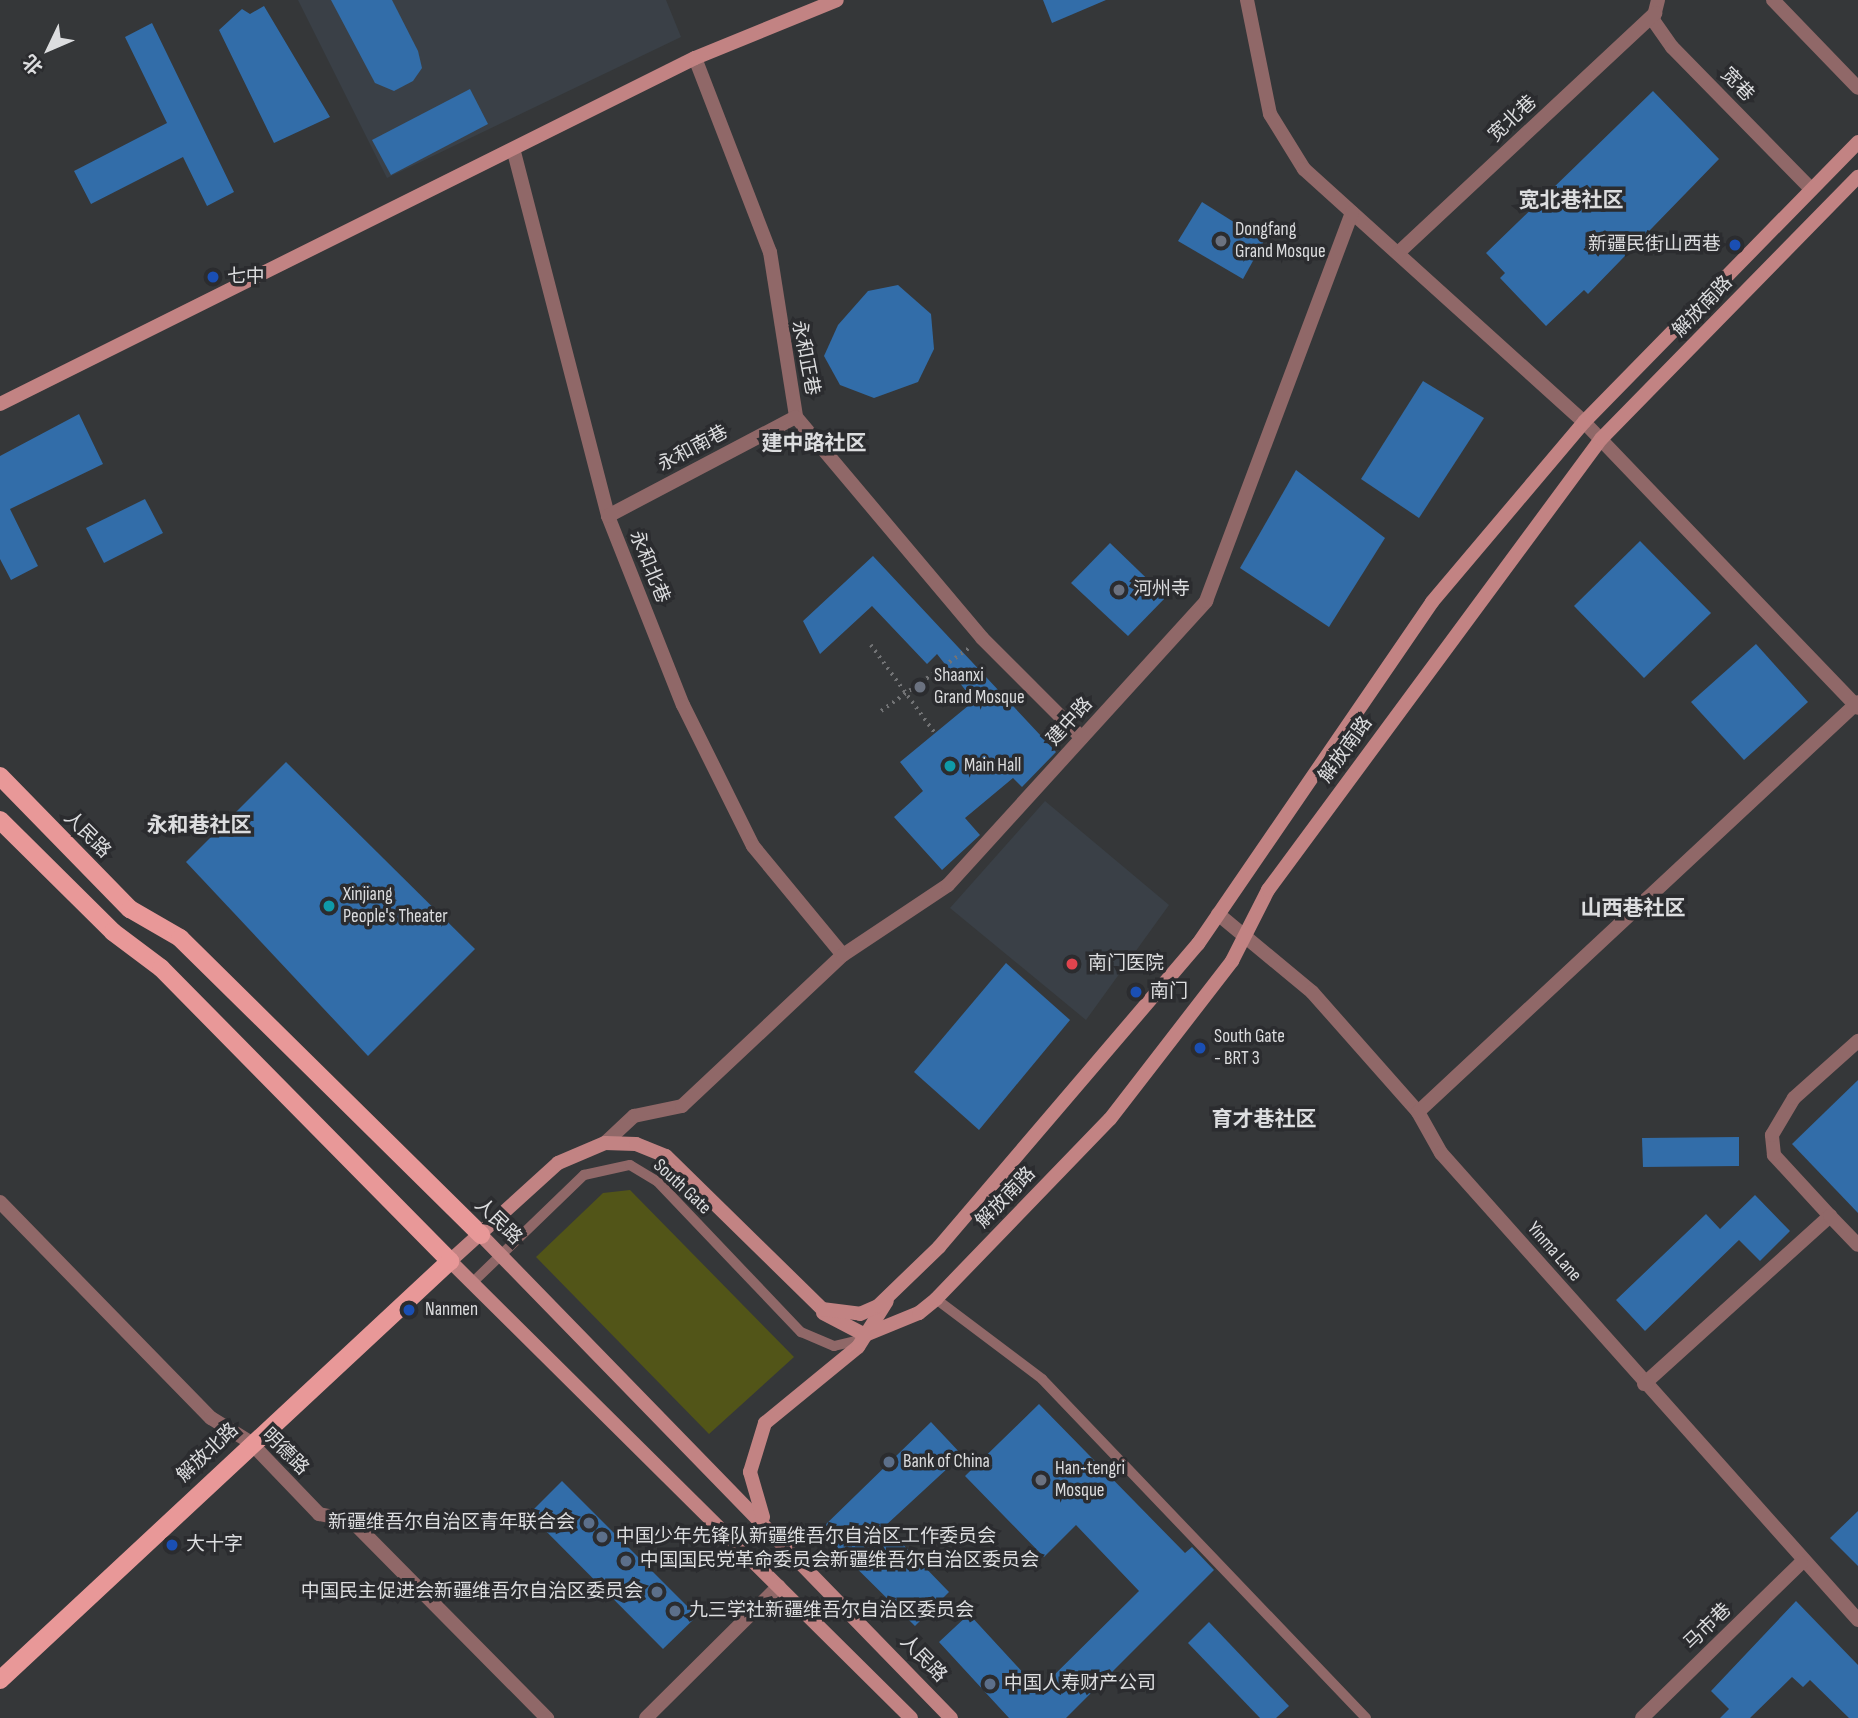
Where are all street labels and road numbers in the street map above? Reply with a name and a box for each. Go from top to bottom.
street label: 宽巷 [1716,63,1758,107]
street label: 宽北巷 [1484,91,1542,147]
street label: 解放南路 [1668,272,1738,342]
street label: 永和正巷 [787,319,823,397]
street label: 永和南巷 [654,421,732,477]
street label: 永和北巷 [624,527,674,607]
street label: 建中路 [1042,693,1098,751]
street label: 解放南路 [1314,713,1378,787]
street label: 人民路 [59,807,115,863]
street label: South Gate [648,1154,716,1220]
street label: 解放南路 [971,1163,1041,1233]
street label: 人民路 [470,1194,526,1250]
street label: Yinma Lane [1522,1217,1586,1287]
street label: 解放北路 [172,1419,244,1487]
street label: 明德路 [257,1424,313,1480]
street label: 马市巷 [1680,1599,1736,1655]
street label: 人民路 [895,1631,951,1687]

